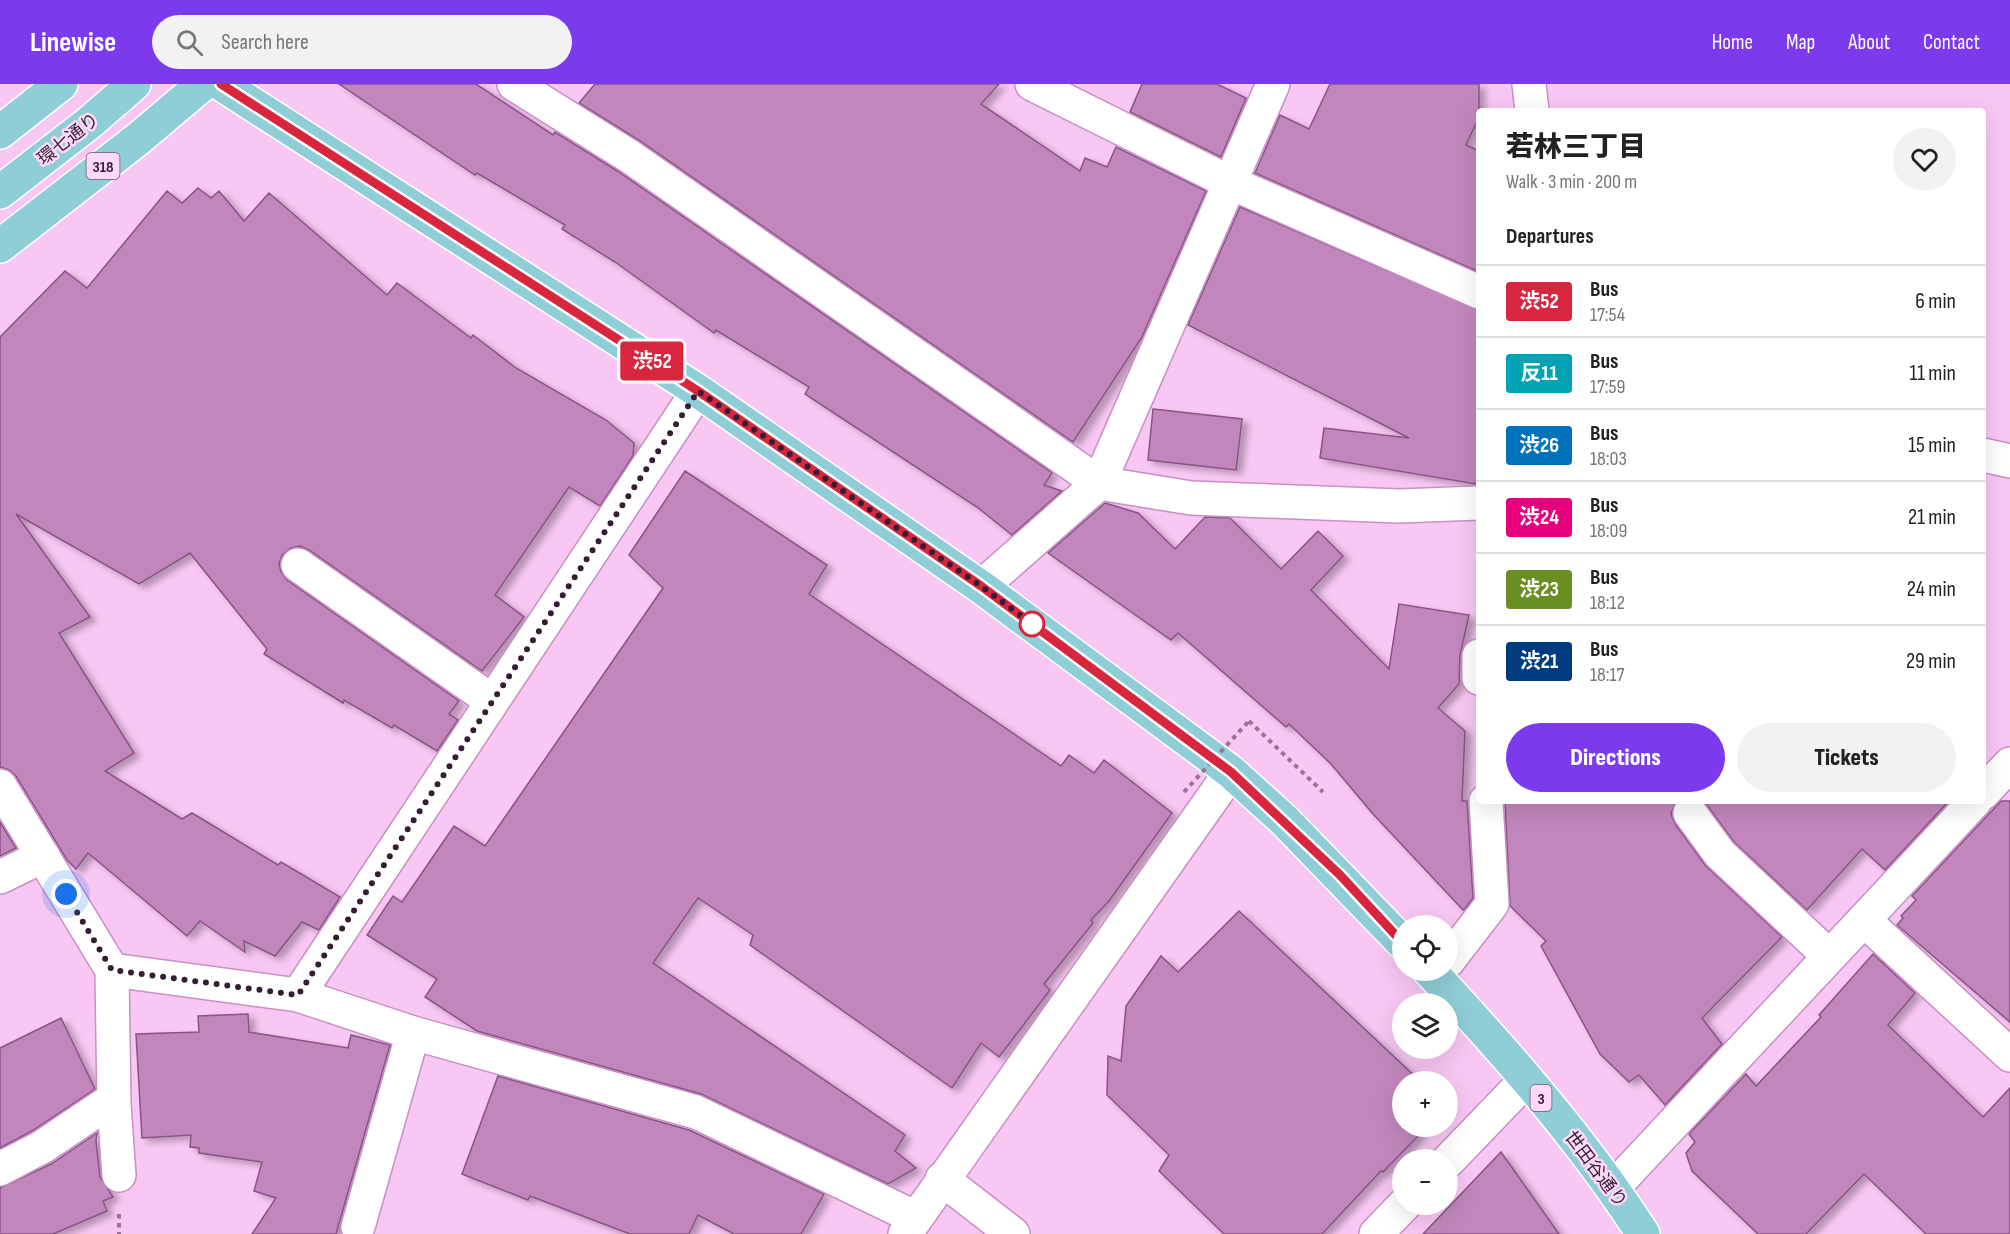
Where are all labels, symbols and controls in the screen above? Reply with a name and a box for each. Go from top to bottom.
search box [152,15,572,69]
text: Linewise [30,26,116,59]
icon: search [173,26,206,59]
text: Search here [221,29,309,56]
text: Home [1712,30,1753,55]
text: Map [1786,30,1815,55]
text: About [1848,30,1890,55]
text: Contact [1923,30,1980,55]
street label: 環七通り [33,109,103,170]
button: heart [1893,128,1956,191]
text: 若林三丁目 [1506,131,1646,164]
road number: 318 [86,153,120,179]
text: Walk · 3 min · 200 m [1506,170,1637,194]
text: Departures [1506,223,1594,250]
text: Bus [1590,276,1619,303]
text: 6 min [1915,288,1956,315]
text: 渋52 [1519,289,1559,314]
text: 17:54 [1590,303,1625,327]
line badge: 渋52 [618,342,686,380]
text: Bus [1590,348,1619,375]
text: 渋52 [632,349,672,374]
text: 11 min [1909,360,1956,387]
text: 反11 [1520,361,1558,386]
text: 17:59 [1590,375,1625,399]
text: Bus [1590,420,1619,447]
text: 15 min [1908,432,1956,459]
text: 渋26 [1519,433,1559,458]
text: 18:03 [1590,447,1627,471]
text: Bus [1590,492,1619,519]
text: 21 min [1908,504,1956,531]
text: 渋24 [1519,505,1559,530]
text: 18:09 [1590,519,1627,543]
text: Bus [1590,564,1619,591]
text: 24 min [1907,576,1956,603]
text: 渋23 [1519,577,1559,602]
text: 18:12 [1590,591,1625,615]
unlabelled marker [1019,611,1045,637]
text: Bus [1590,636,1619,663]
text: 29 min [1906,648,1956,675]
text: 渋21 [1520,649,1558,674]
text: 18:17 [1590,663,1625,687]
button: Directions [1506,723,1725,792]
button: Tickets [1737,723,1956,792]
your location [51,879,81,909]
map controls [1392,915,1458,1215]
button: locate [1392,915,1458,981]
button: layers [1392,993,1458,1059]
button: + [1392,1071,1458,1137]
road number: 3 [1530,1085,1552,1111]
street label: 世田谷通り [1560,1127,1631,1212]
button: − [1392,1149,1458,1215]

